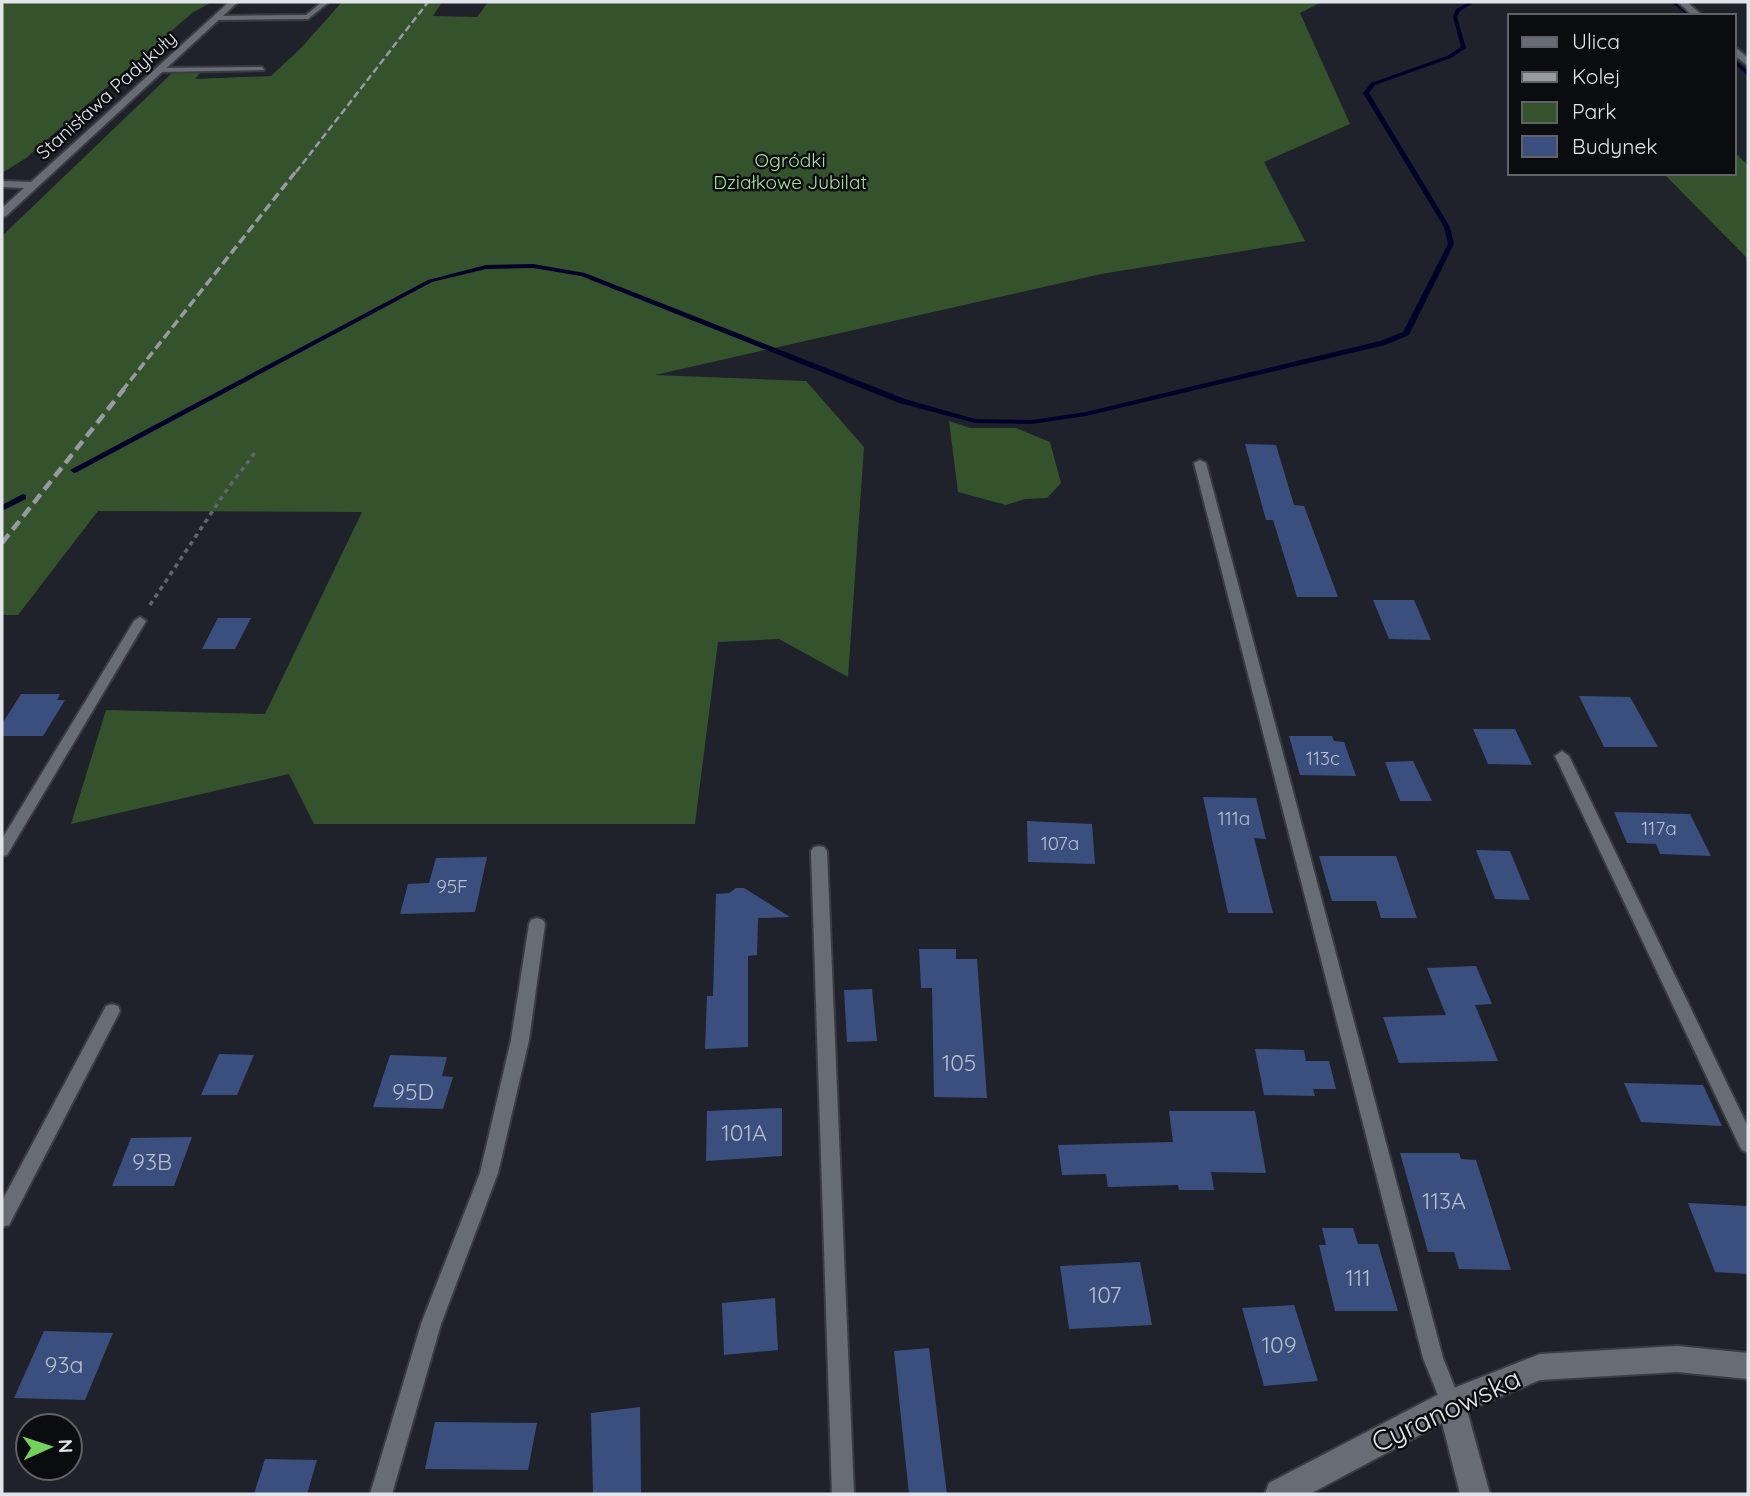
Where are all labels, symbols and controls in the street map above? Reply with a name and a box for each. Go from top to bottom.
legend [1508,14,1736,175]
street label: Stanisława Padykuły [31,26,181,164]
text: Ulica [1572,28,1620,54]
text: Kolej [1572,63,1621,89]
text: Park [1572,98,1616,124]
text: Budynek [1572,133,1658,159]
park label: Ogródki Działkowe Jubilat [713,148,867,194]
house number: 113c [1306,746,1340,770]
house number: 111a [1218,806,1250,830]
house number: 117a [1641,816,1677,840]
house number: 107a [1041,831,1079,855]
house number: 95F [436,874,468,898]
house number: 105 [942,1048,976,1077]
house number: 95D [392,1077,434,1106]
house number: 101A [721,1118,767,1147]
house number: 93B [132,1147,172,1176]
house number: 113A [1422,1186,1466,1215]
house number: 111 [1345,1263,1371,1292]
house number: 107 [1089,1280,1122,1309]
house number: 109 [1261,1330,1297,1359]
house number: 93a [45,1350,83,1379]
street label: Cyranowska [1366,1360,1526,1459]
north arrow [14,1412,84,1482]
text: N [54,1439,78,1454]

